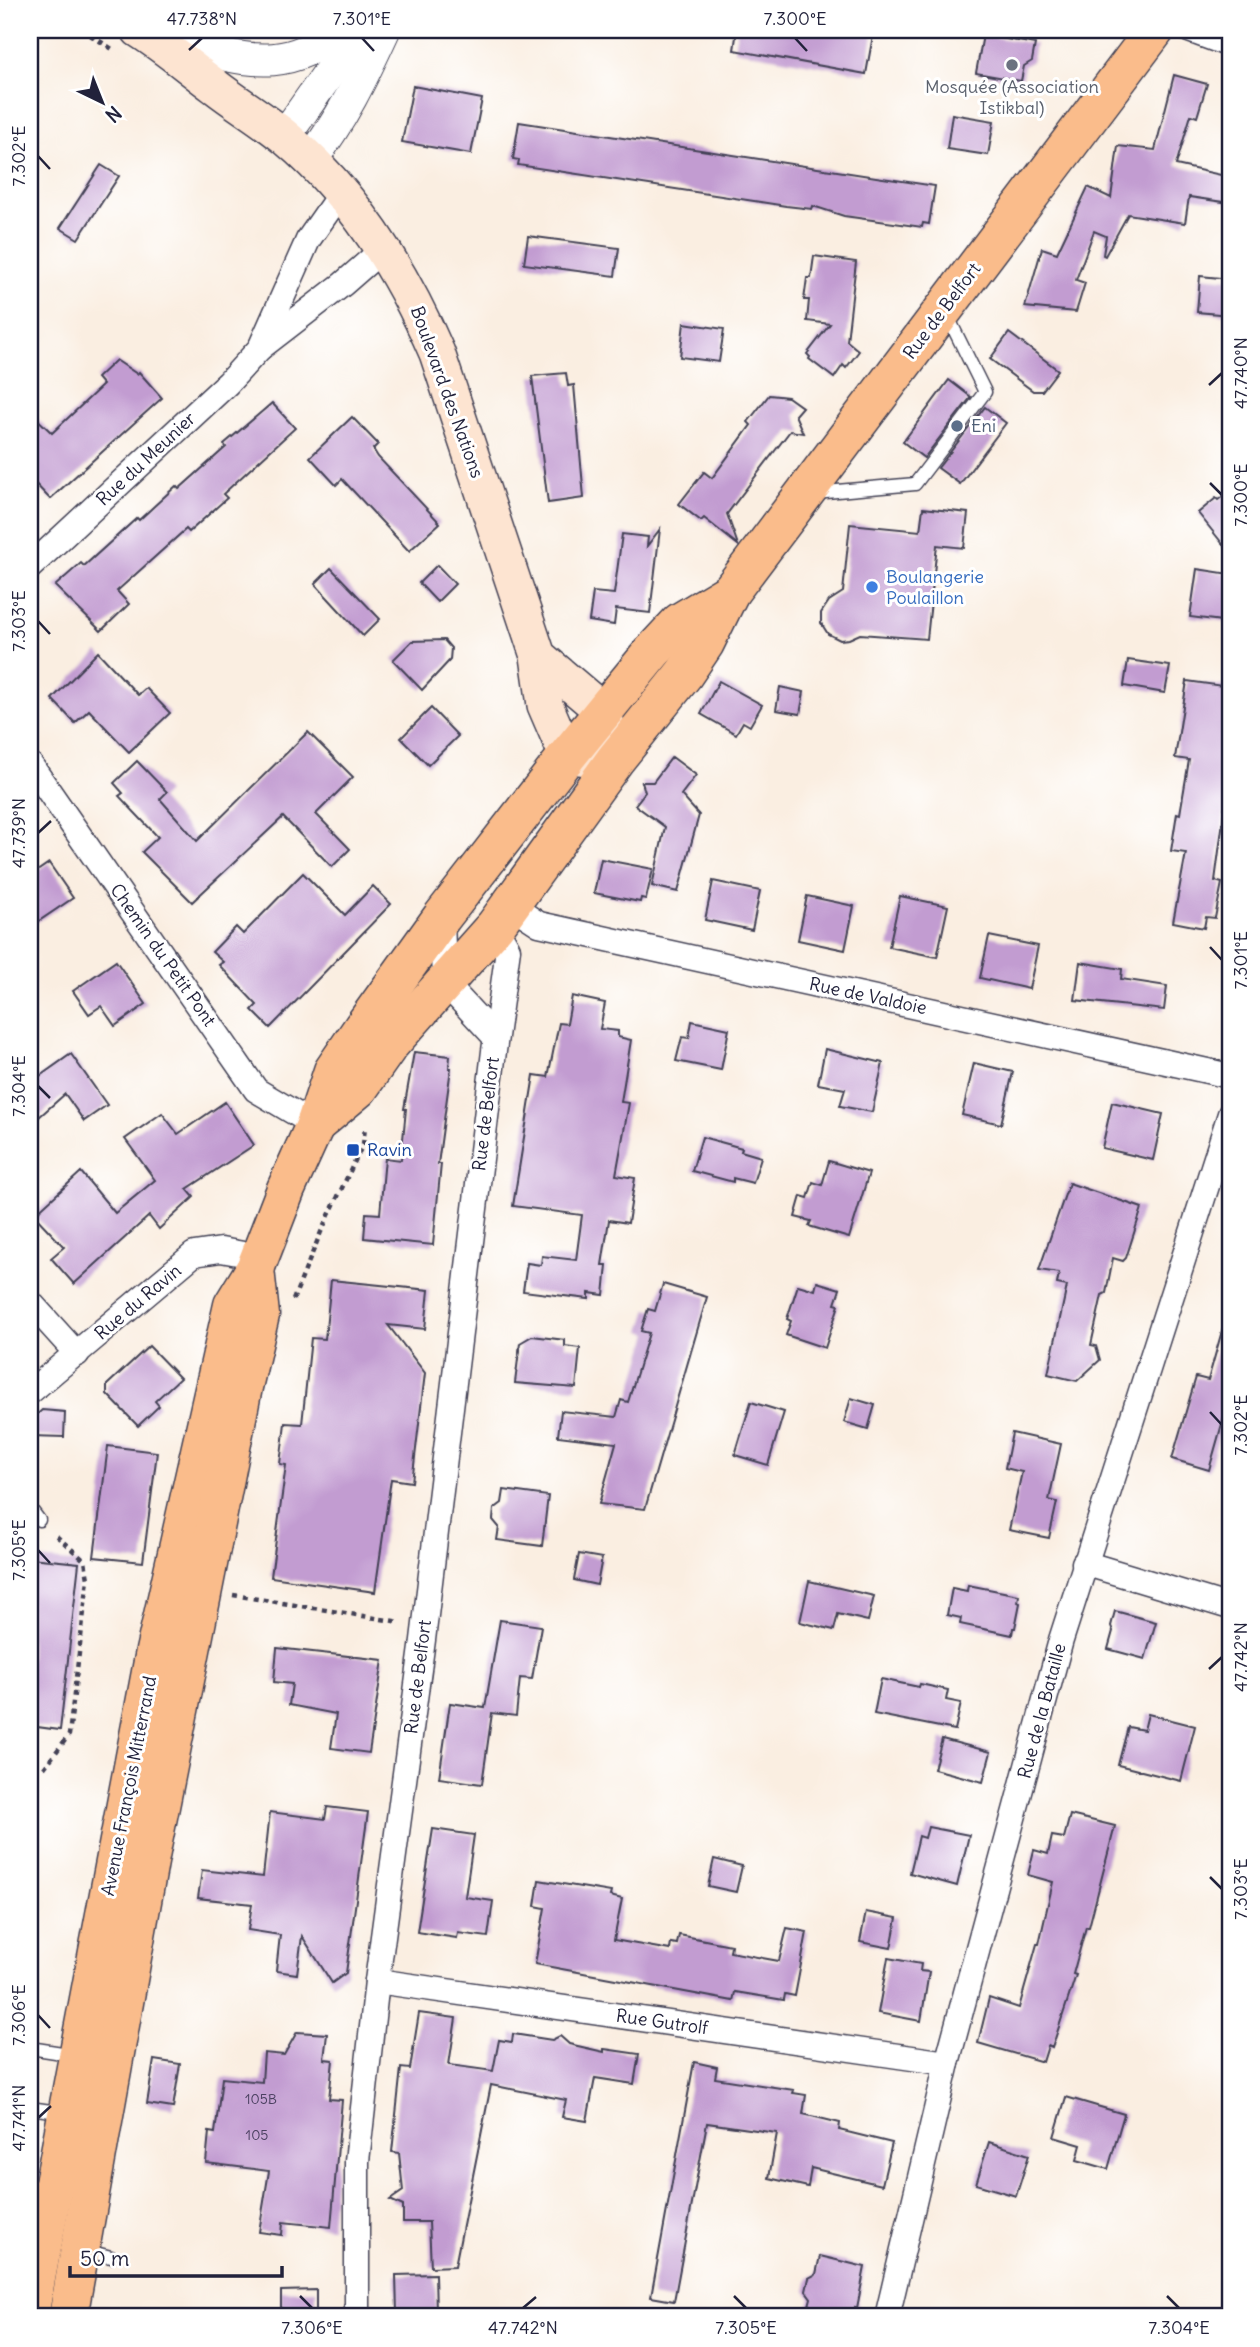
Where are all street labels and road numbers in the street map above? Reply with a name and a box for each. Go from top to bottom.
street label: Rue de Belfort [898,258,985,364]
street label: Boulevard des Nations [406,303,489,481]
street label: Rue du Meunier [91,406,201,510]
street label: Chemin du Petit Pont [106,879,221,1031]
street label: Rue de Valdoie [807,972,929,1019]
street label: Rue de Belfort [467,1055,504,1172]
street label: Rue du Ravin [90,1259,186,1344]
street label: Rue de Belfort [399,1618,436,1735]
street label: Rue de la Bataille [1012,1641,1071,1781]
street label: Avenue François Mitterrand [96,1674,161,1898]
street label: Rue Gutrolf [615,2004,711,2039]

